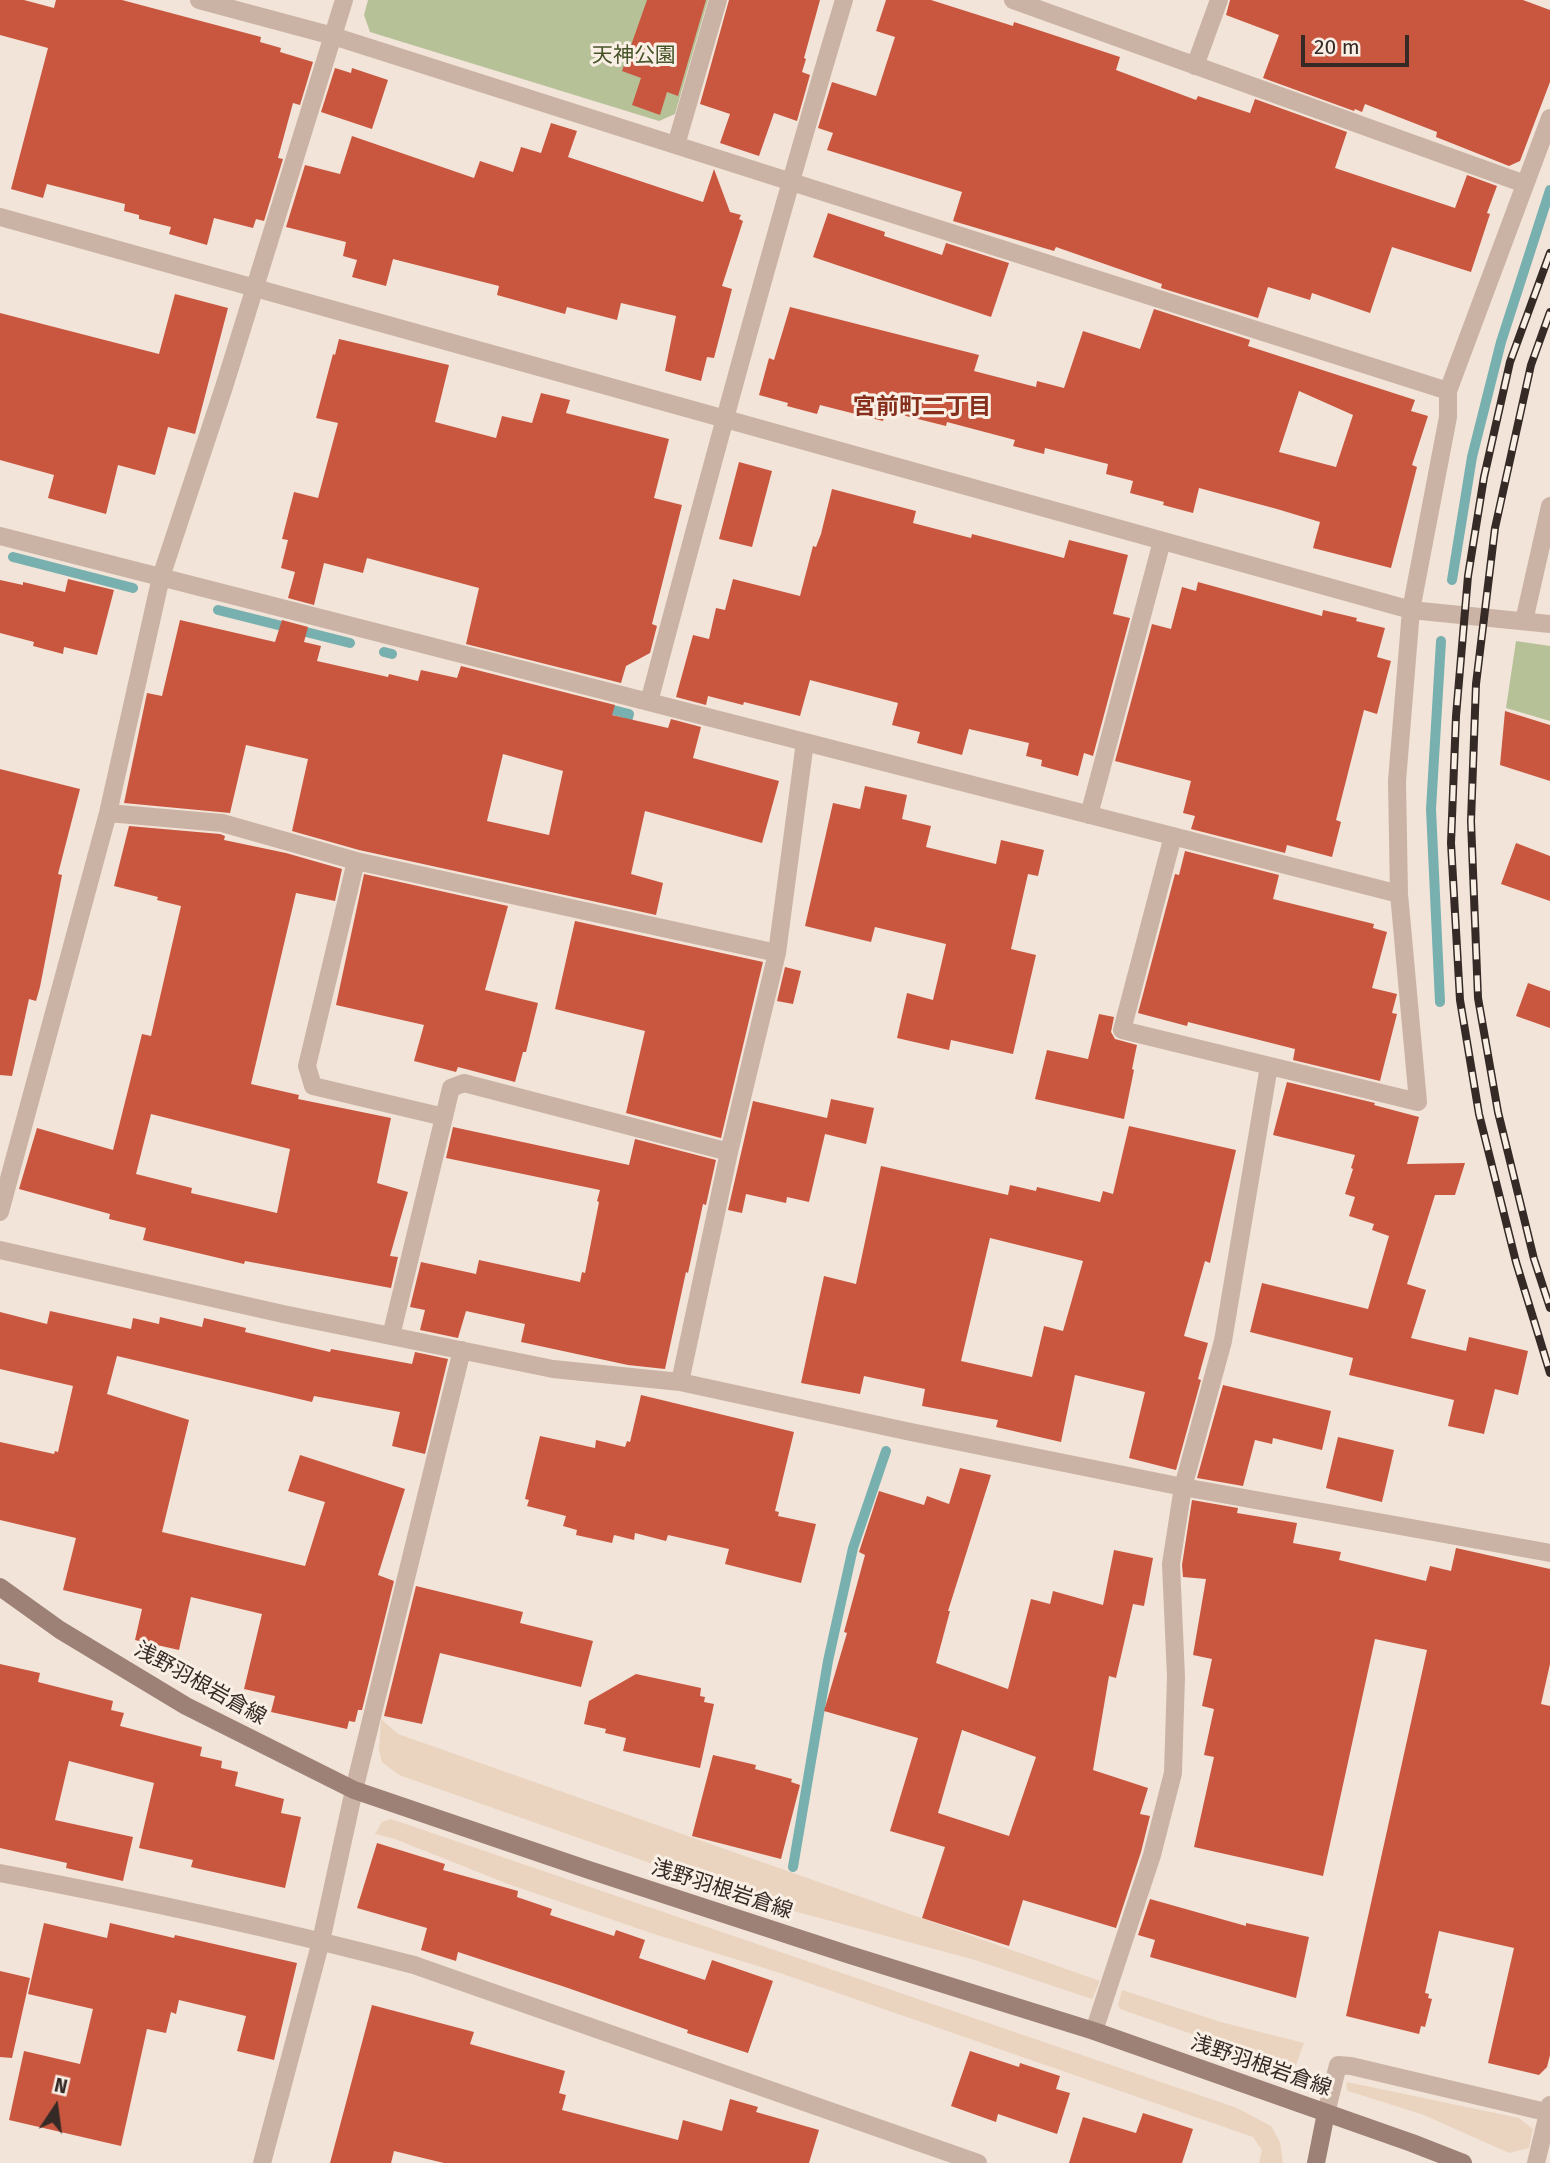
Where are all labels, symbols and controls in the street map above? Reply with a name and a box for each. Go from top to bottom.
scale bar [1305,21,1414,65]
text: 20 m [1314,34,1360,60]
park label: 天神公園 [592,43,676,69]
district label: 宮前町二丁目 [853,394,991,422]
street label: 浅野羽根岩倉線 [130,1637,270,1731]
street label: 浅野羽根岩倉線 [648,1855,796,1925]
street label: 浅野羽根岩倉線 [1187,2030,1335,2102]
north arrow [21,2072,91,2142]
text: N [52,2073,70,2099]

